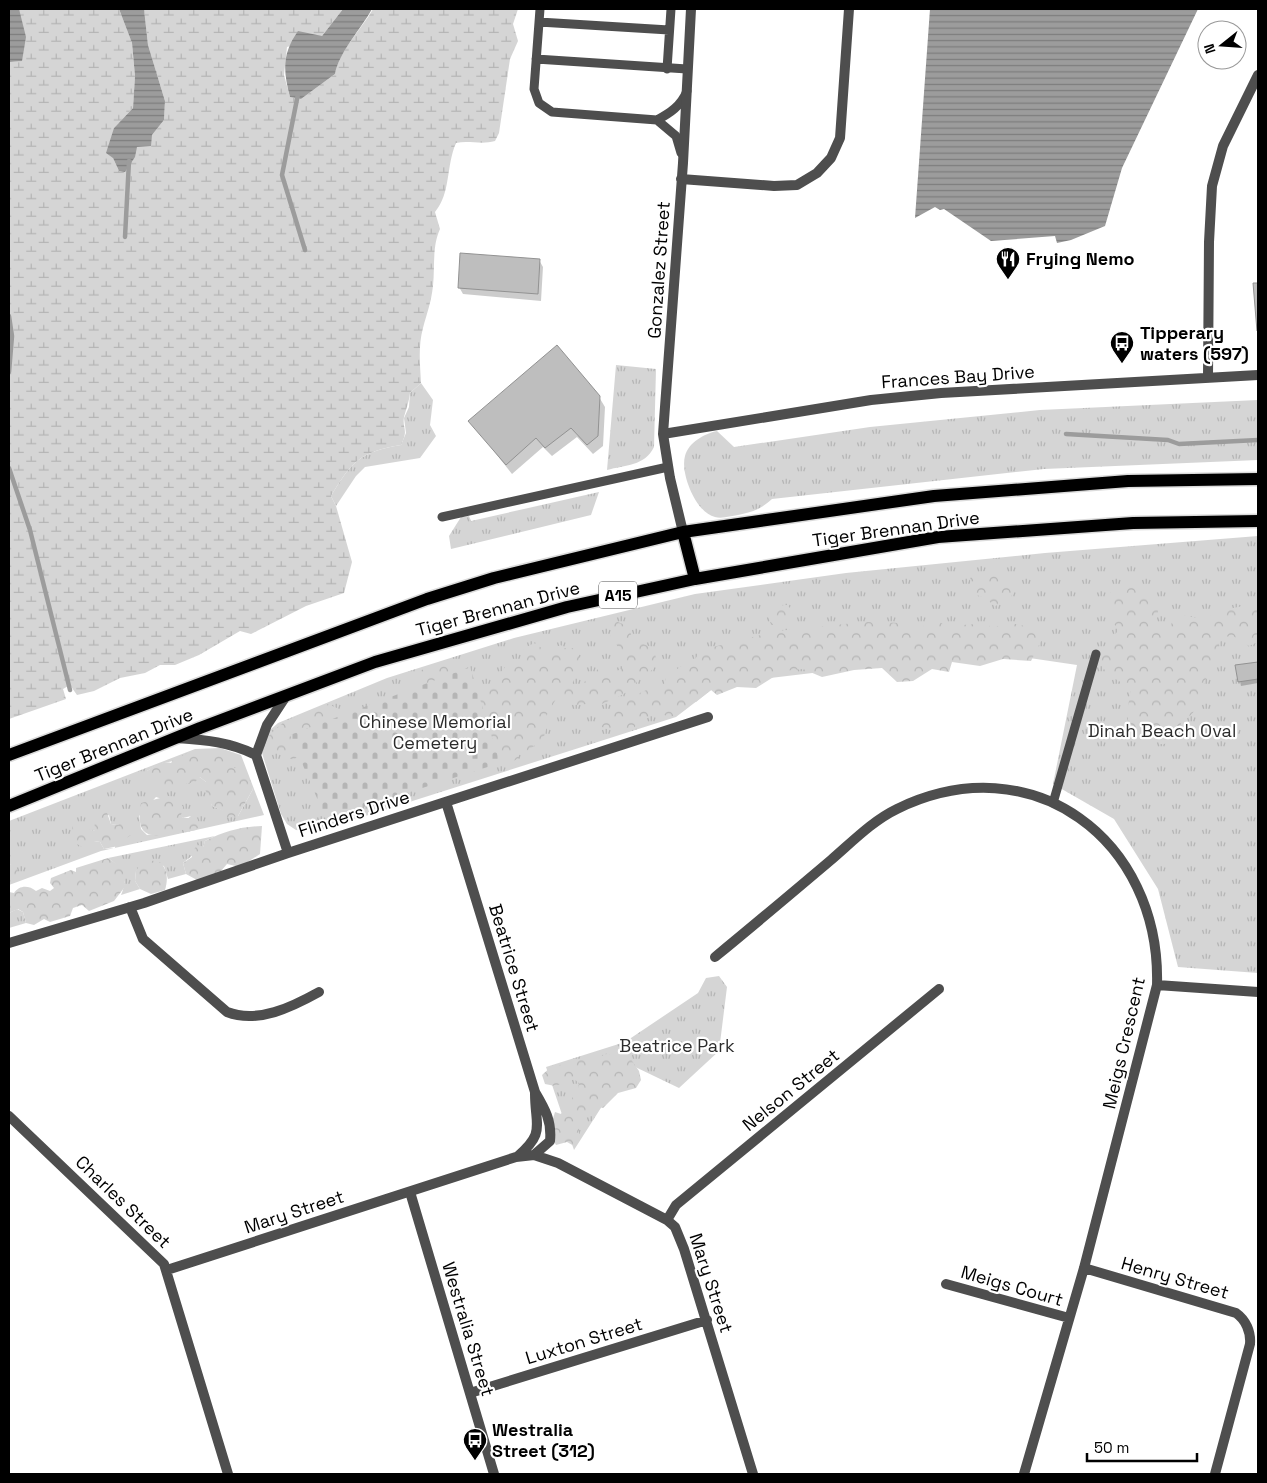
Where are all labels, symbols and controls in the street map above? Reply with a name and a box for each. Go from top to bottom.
north arrow [1197,20,1247,70]
text: N [1200,42,1220,56]
street label: Gonzalez Street [642,201,675,339]
restaurant icon: Frying Nemo [995,246,1021,280]
place label: Frying Nemo [1026,247,1135,270]
place label: Tipperary waters (597) [1140,321,1249,365]
bus stop icon: Tipperary waters (597) [1109,330,1135,364]
street label: Frances Bay Drive [880,360,1036,393]
street label: Tiger Brennan Drive [811,505,981,552]
street label: Tiger Brennan Drive [413,576,582,641]
road number: A15 [599,582,637,608]
street label: Tiger Brennan Drive [31,702,196,787]
park label: Chinese Memorial Cemetery [359,710,511,754]
park label: Dinah Beach Oval [1088,719,1236,742]
street label: Flinders Drive [295,785,412,842]
street label: Beatrice Street [484,901,545,1035]
street label: Meigs Crescent [1097,975,1150,1111]
park label: Beatrice Park [619,1034,735,1057]
street label: Nelson Street [737,1043,844,1136]
street label: Charles Street [71,1150,176,1253]
street label: Mary Street [241,1185,347,1238]
street label: Mary Street [685,1230,738,1336]
street label: Henry Street [1119,1251,1232,1304]
street label: Westralia Street [437,1259,500,1399]
street label: Meigs Court [958,1260,1066,1311]
street label: Luxton Street [523,1312,645,1369]
place label: Westralia Street (312) [492,1418,595,1462]
bus stop icon: Westralia Street (312) [462,1427,488,1461]
scale bar [1087,1430,1197,1462]
text: 50 m [1094,1438,1129,1457]

